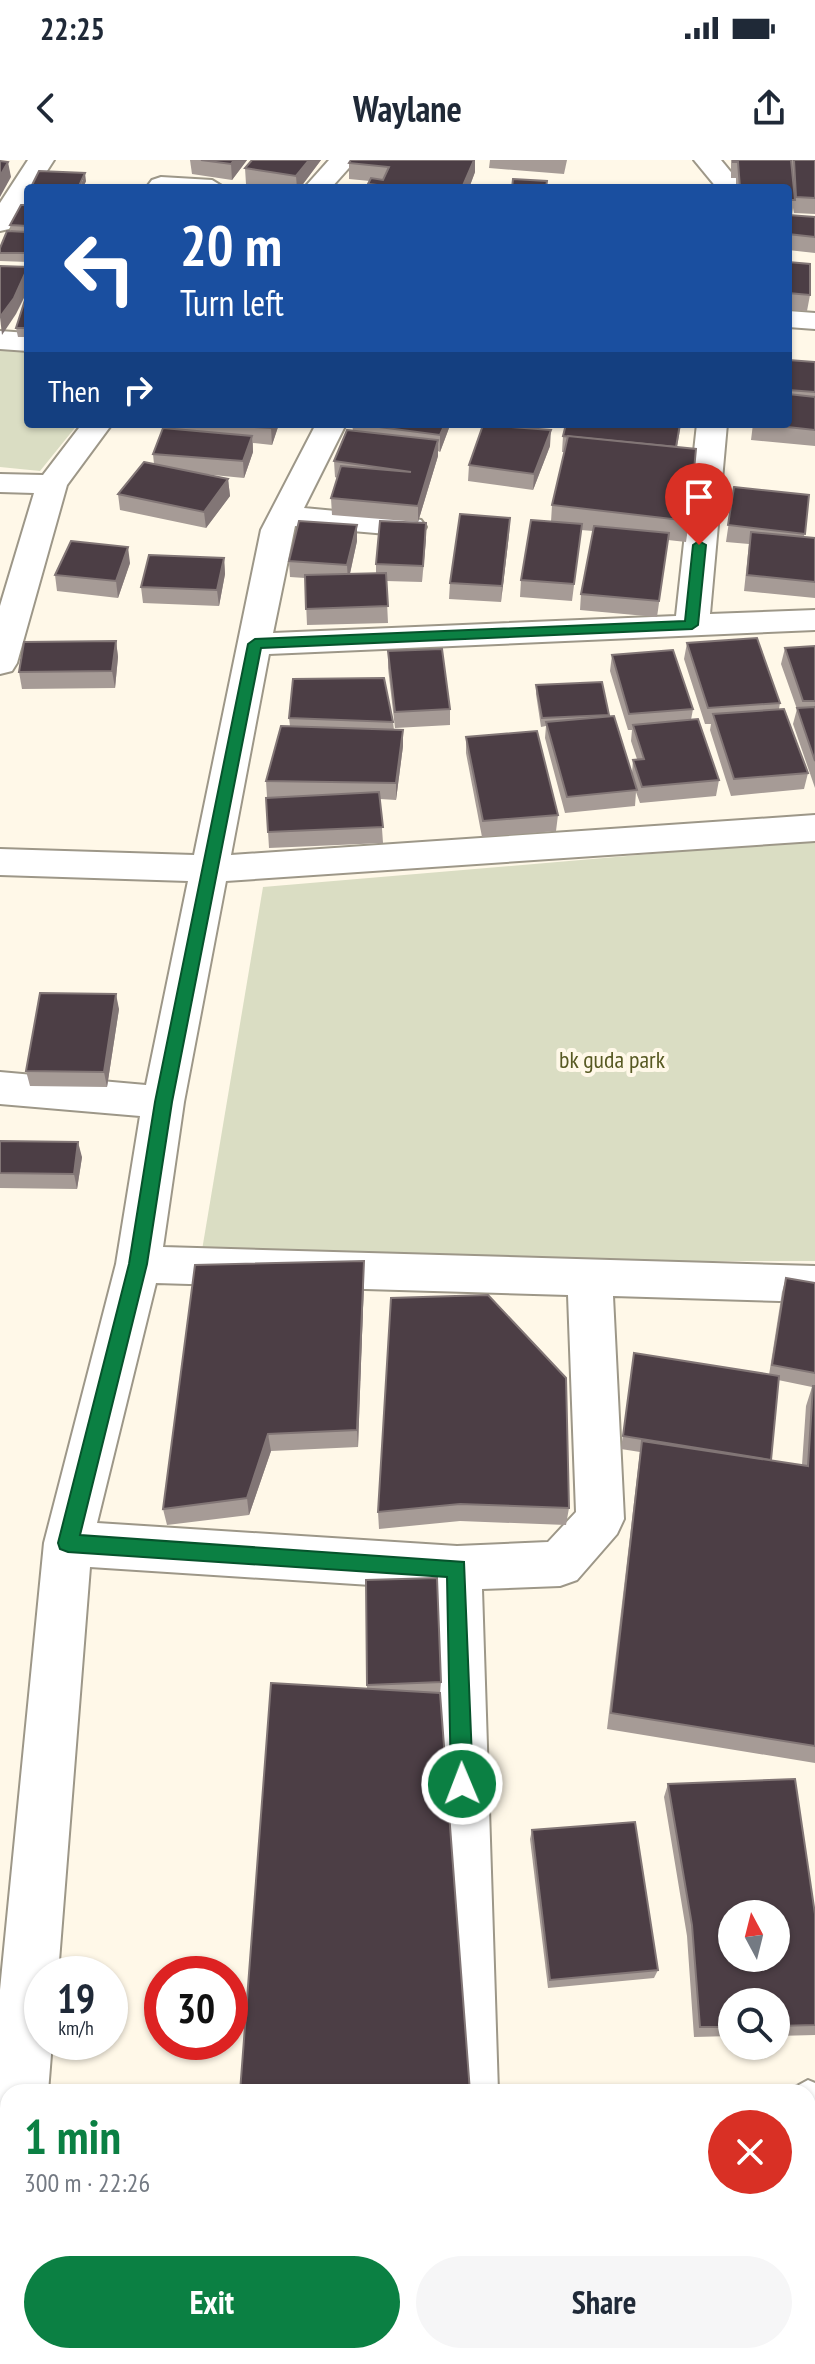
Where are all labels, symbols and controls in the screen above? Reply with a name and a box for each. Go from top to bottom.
text: 22:25 [40,9,105,48]
text: Waylane [353,85,462,132]
icon: back [24,86,68,130]
icon: share [747,86,791,130]
text: 20 m [180,209,282,281]
icon: left [48,216,152,320]
text: Turn left [180,279,284,326]
icon: right [116,368,160,412]
text: Then [48,371,100,410]
pin [665,463,733,545]
icon: arrive [677,475,721,519]
park label: bk guda park [559,1044,666,1075]
position arrow [420,1742,504,1826]
north arrow [718,1900,790,1972]
map controls [718,1900,790,2060]
speed limit sign: 30 [144,1956,248,2060]
text: 19 [57,1972,95,2024]
button: search [718,1988,790,2060]
text: km/h [58,2015,94,2041]
text: 1 min [24,2105,121,2167]
button: close [708,2110,792,2194]
text: 300 m · 22:26 [24,2166,150,2199]
button: Exit [24,2256,400,2348]
button: Share [416,2256,792,2348]

